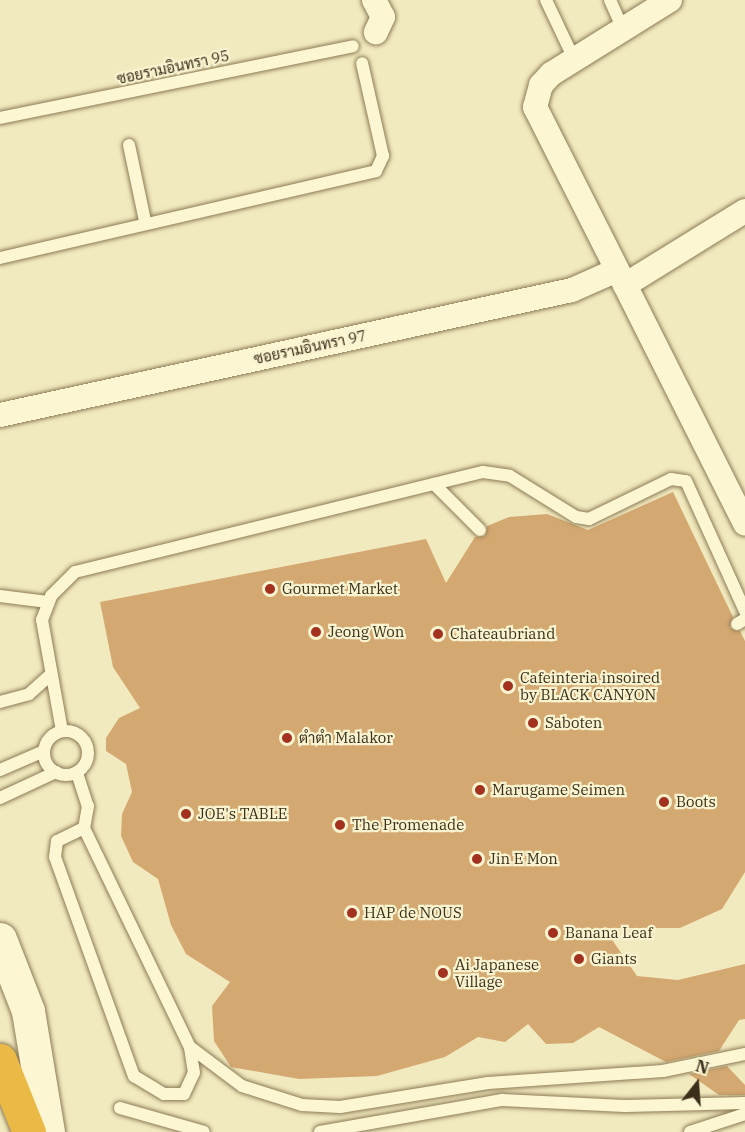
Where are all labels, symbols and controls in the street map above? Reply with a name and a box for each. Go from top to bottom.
street label: ซอยรามอินทรา 95 [115,46,231,88]
street label: ซอยรามอินทรา 97 [252,326,368,368]
place label: Gourmet Market [282,580,398,598]
marker: Gourmet Market [263,582,277,596]
place label: Jeong Won [328,623,404,641]
marker: Jeong Won [309,625,323,639]
place label: Chateaubriand [450,625,555,643]
marker: Chateaubriand [431,627,445,641]
place label: Cafeinteria insoired by BLACK CANYON [520,668,660,703]
marker: Cafeinteria insoired by BLACK CANYON [501,679,515,693]
place label: Saboten [545,714,602,732]
marker: Saboten [526,716,540,730]
place label: ตำตำ Malakor [299,729,393,747]
marker: ตำตำ Malakor [280,731,294,745]
place label: Marugame Seimen [492,781,625,799]
marker: Marugame Seimen [473,783,487,797]
place label: Boots [676,793,716,811]
marker: Boots [657,795,671,809]
place label: JOE's TABLE [198,805,287,823]
marker: JOE's TABLE [179,807,193,821]
place label: The Promenade [352,816,464,834]
marker: The Promenade [333,818,347,832]
place label: Jin E Mon [489,850,558,868]
marker: Jin E Mon [470,852,484,866]
place label: HAP de NOUS [364,904,462,922]
marker: HAP de NOUS [345,906,359,920]
place label: Banana Leaf [565,924,653,942]
marker: Banana Leaf [546,926,560,940]
place label: Giants [591,950,637,968]
marker: Giants [572,952,586,966]
place label: Ai Japanese Village [455,955,539,990]
marker: Ai Japanese Village [436,966,450,980]
north arrow [667,1054,727,1114]
text: N [693,1055,711,1078]

